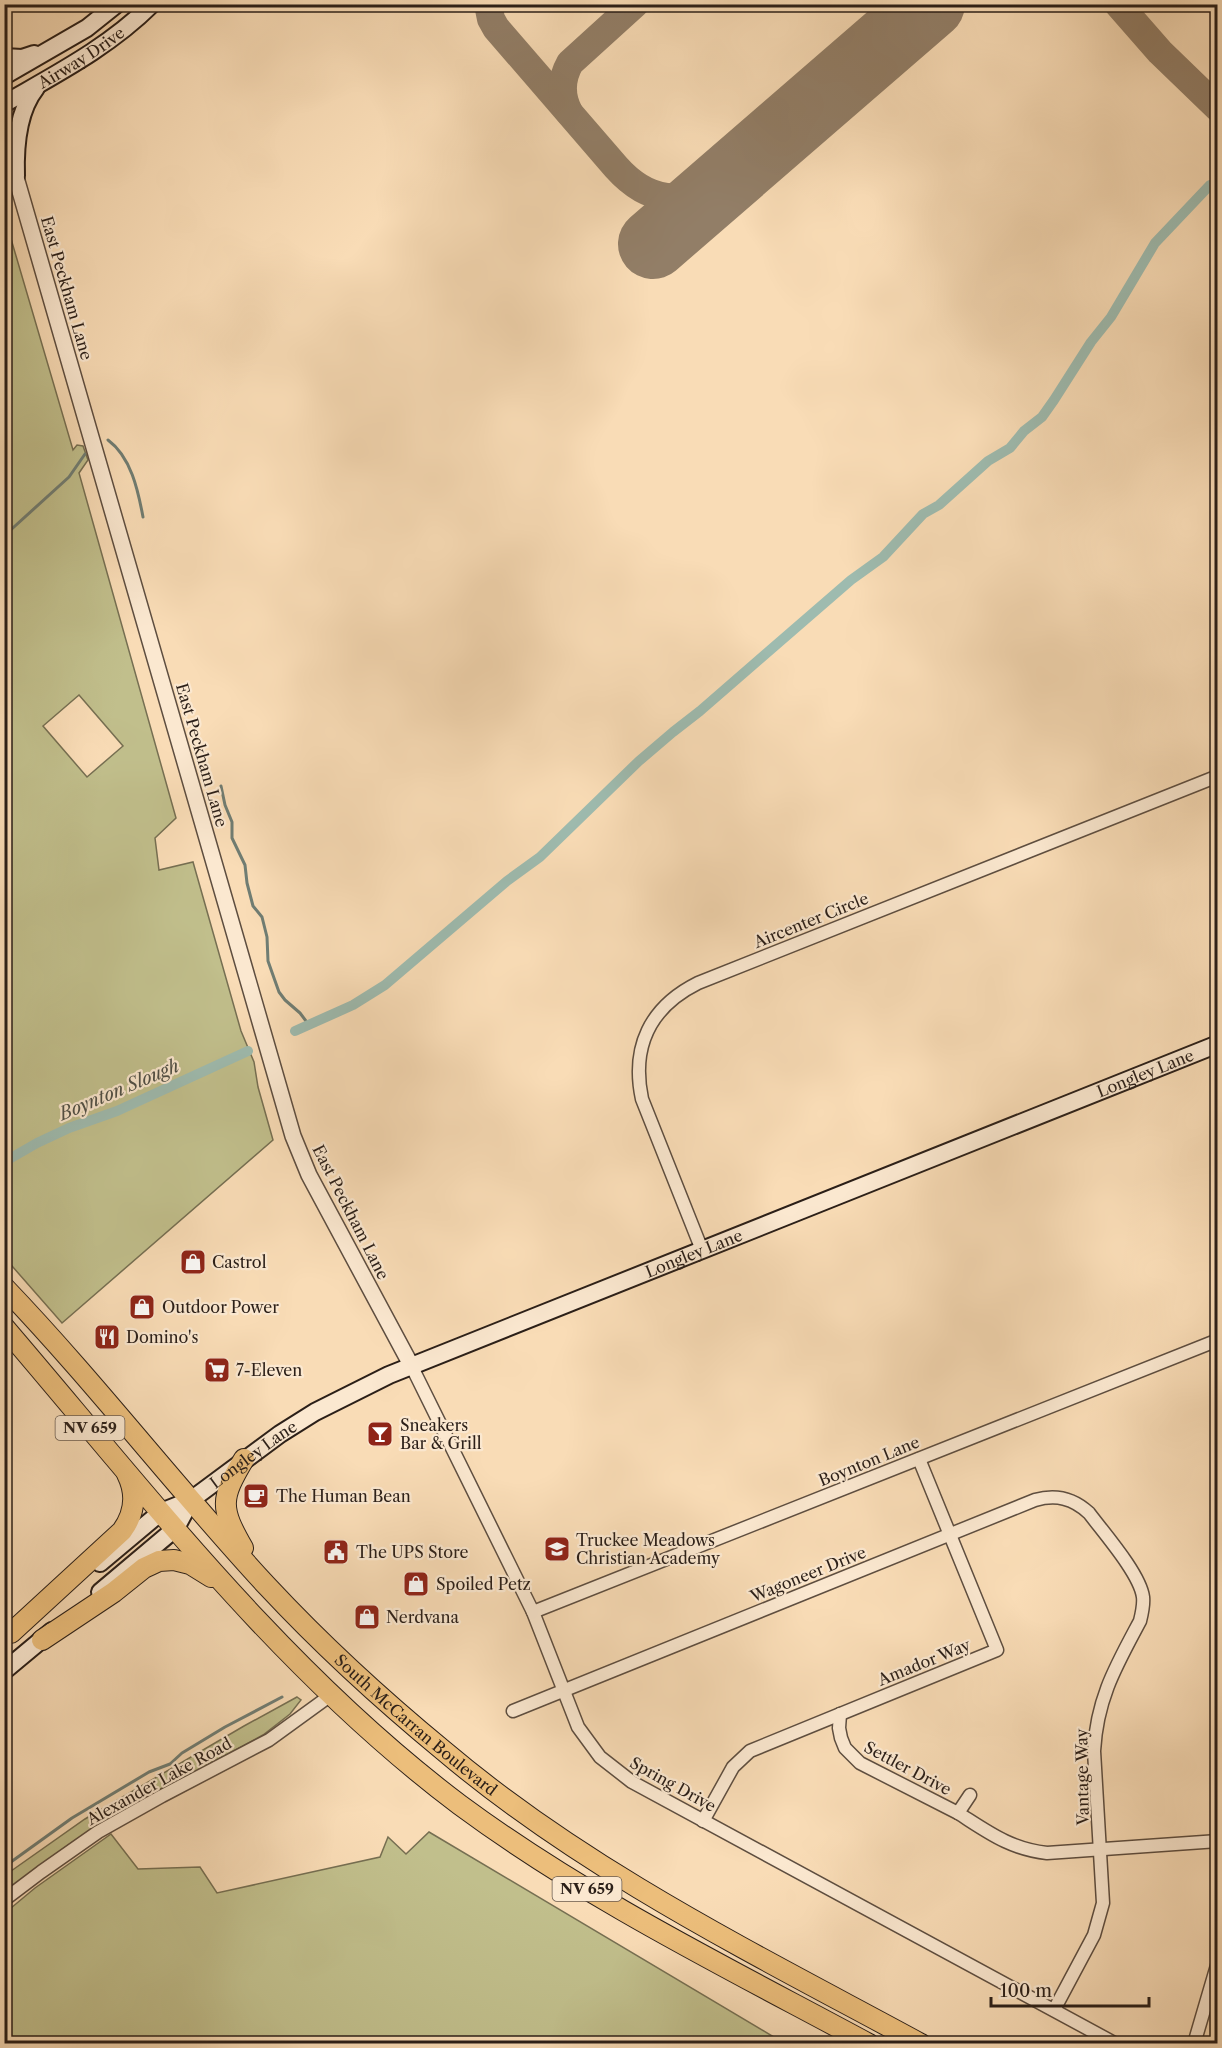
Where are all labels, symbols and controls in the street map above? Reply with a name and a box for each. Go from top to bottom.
street label: Airway Drive [34,22,128,93]
street label: East Peckham Lane [37,214,97,362]
street label: East Peckham Lane [172,681,232,829]
street label: Aircenter Circle [750,888,871,952]
street label: Longley Lane [1094,1045,1197,1101]
water label: Boynton Slough [54,1055,182,1126]
street label: East Peckham Lane [308,1141,394,1283]
street label: Longley Lane [642,1225,745,1282]
shop icon: Castrol [178,1247,208,1277]
place label: Castrol [212,1252,267,1272]
shop icon: Outdoor Power [127,1292,157,1322]
place label: Outdoor Power [162,1297,279,1317]
restaurant icon: Domino's [92,1322,122,1352]
place label: Domino's [126,1327,198,1347]
supermarket icon: 7-Eleven [202,1355,232,1385]
place label: 7-Eleven [236,1360,302,1380]
place label: Sneakers Bar & Grill [400,1415,482,1453]
road number: NV 659 [56,1416,124,1440]
street label: Longley Lane [206,1416,300,1493]
bar icon: Sneakers Bar & Grill [365,1419,395,1449]
street label: Boynton Lane [816,1432,922,1490]
cafe icon: The Human Bean [241,1481,271,1511]
place label: The Human Bean [276,1486,411,1506]
place label: Truckee Meadows Christian Academy [576,1530,721,1568]
school or university icon: Truckee Meadows Christian Academy [542,1534,572,1564]
public building icon: The UPS Store [321,1537,351,1567]
place label: The UPS Store [356,1542,469,1562]
street label: Wagoneer Drive [746,1542,869,1607]
shop icon: Spoiled Petz [401,1569,431,1599]
place label: Spoiled Petz [436,1574,531,1594]
shop icon: Nerdvana [352,1602,382,1632]
place label: Nerdvana [386,1607,460,1627]
street label: Amador Way [874,1634,974,1690]
street label: South McCarran Boulevard [331,1650,501,1800]
street label: Vantage Way [1071,1727,1093,1826]
street label: Alexander Lake Road [82,1733,235,1830]
street label: Settler Drive [861,1737,955,1799]
street label: Spring Drive [626,1752,720,1816]
road number: NV 659 [552,1877,622,1901]
scale bar [991,1970,1148,2008]
text: 100 m [1000,1980,1052,2002]

